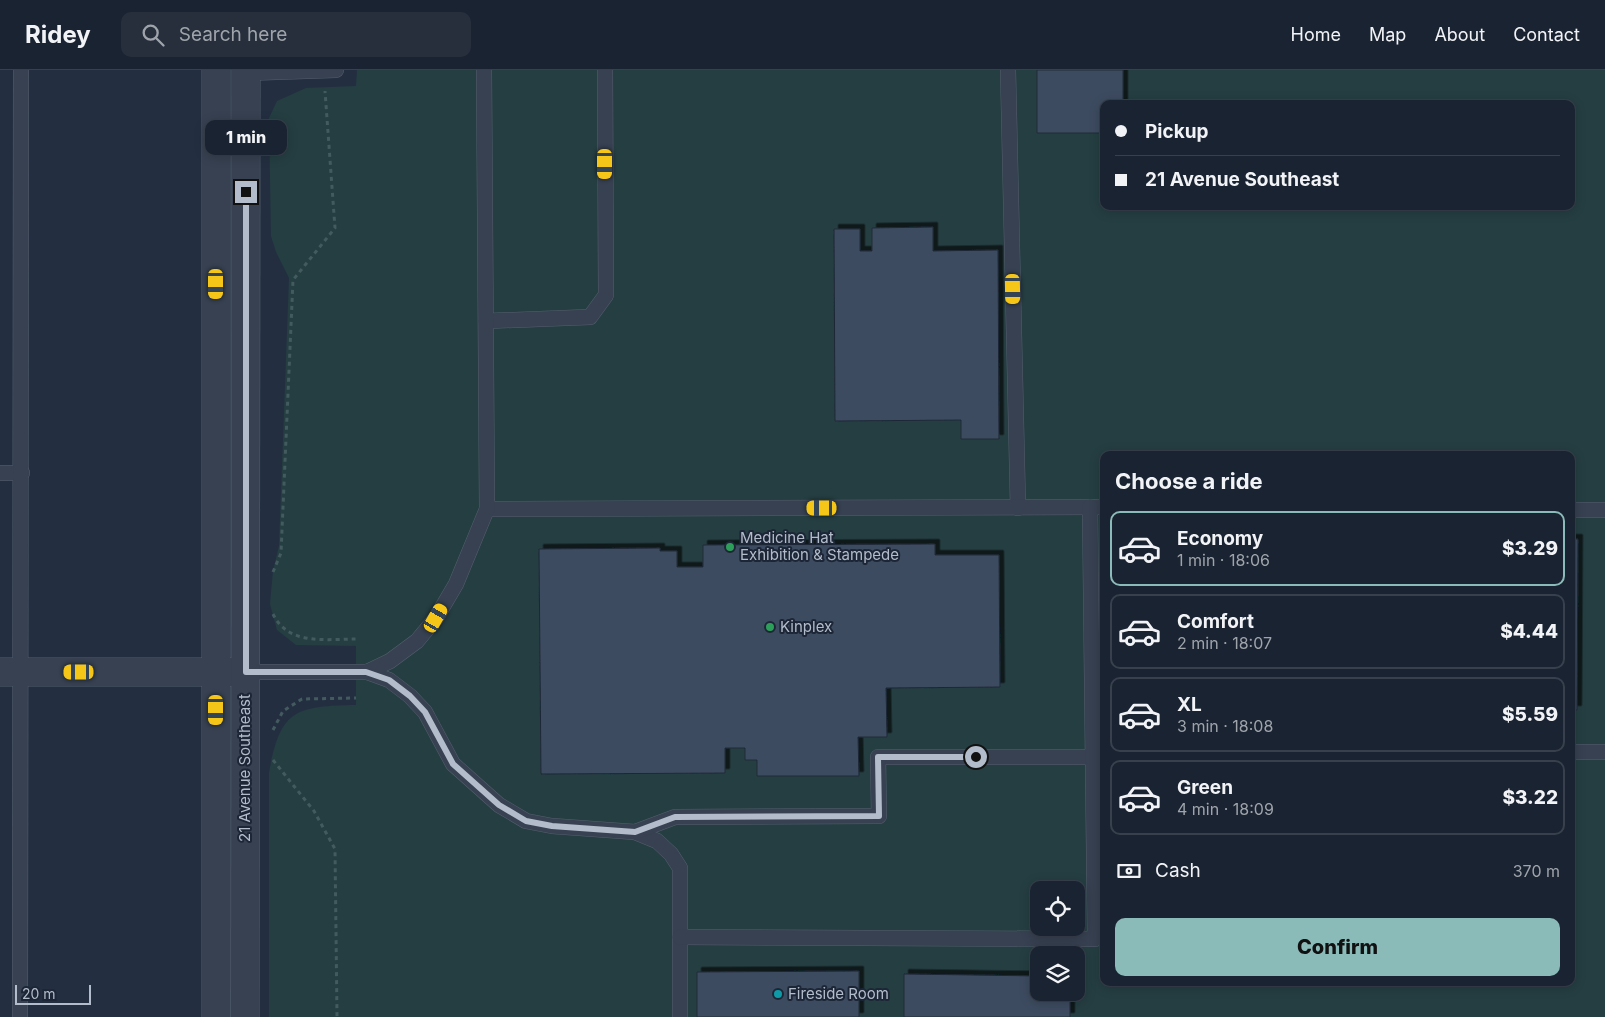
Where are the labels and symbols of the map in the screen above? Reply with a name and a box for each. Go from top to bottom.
callout: 1 min [205,119,287,154]
car [597,149,612,179]
route end [235,181,257,203]
car [208,269,223,299]
car [1005,274,1020,304]
car [807,501,837,516]
place label: Medicine Hat Exhibition & Stampede [740,528,899,564]
marker: Medicine Hat Exhibition & Stampede [724,541,736,553]
car [422,601,449,635]
place label: Kinplex [780,617,832,636]
marker: Kinplex [764,621,776,633]
car [64,665,94,680]
street label: 21 Avenue Southeast [235,694,254,842]
car [208,695,223,725]
route start [965,746,987,768]
scale bar [15,982,91,1005]
place label: Fireside Room [788,984,889,1003]
marker: Fireside Room [772,988,784,1000]

